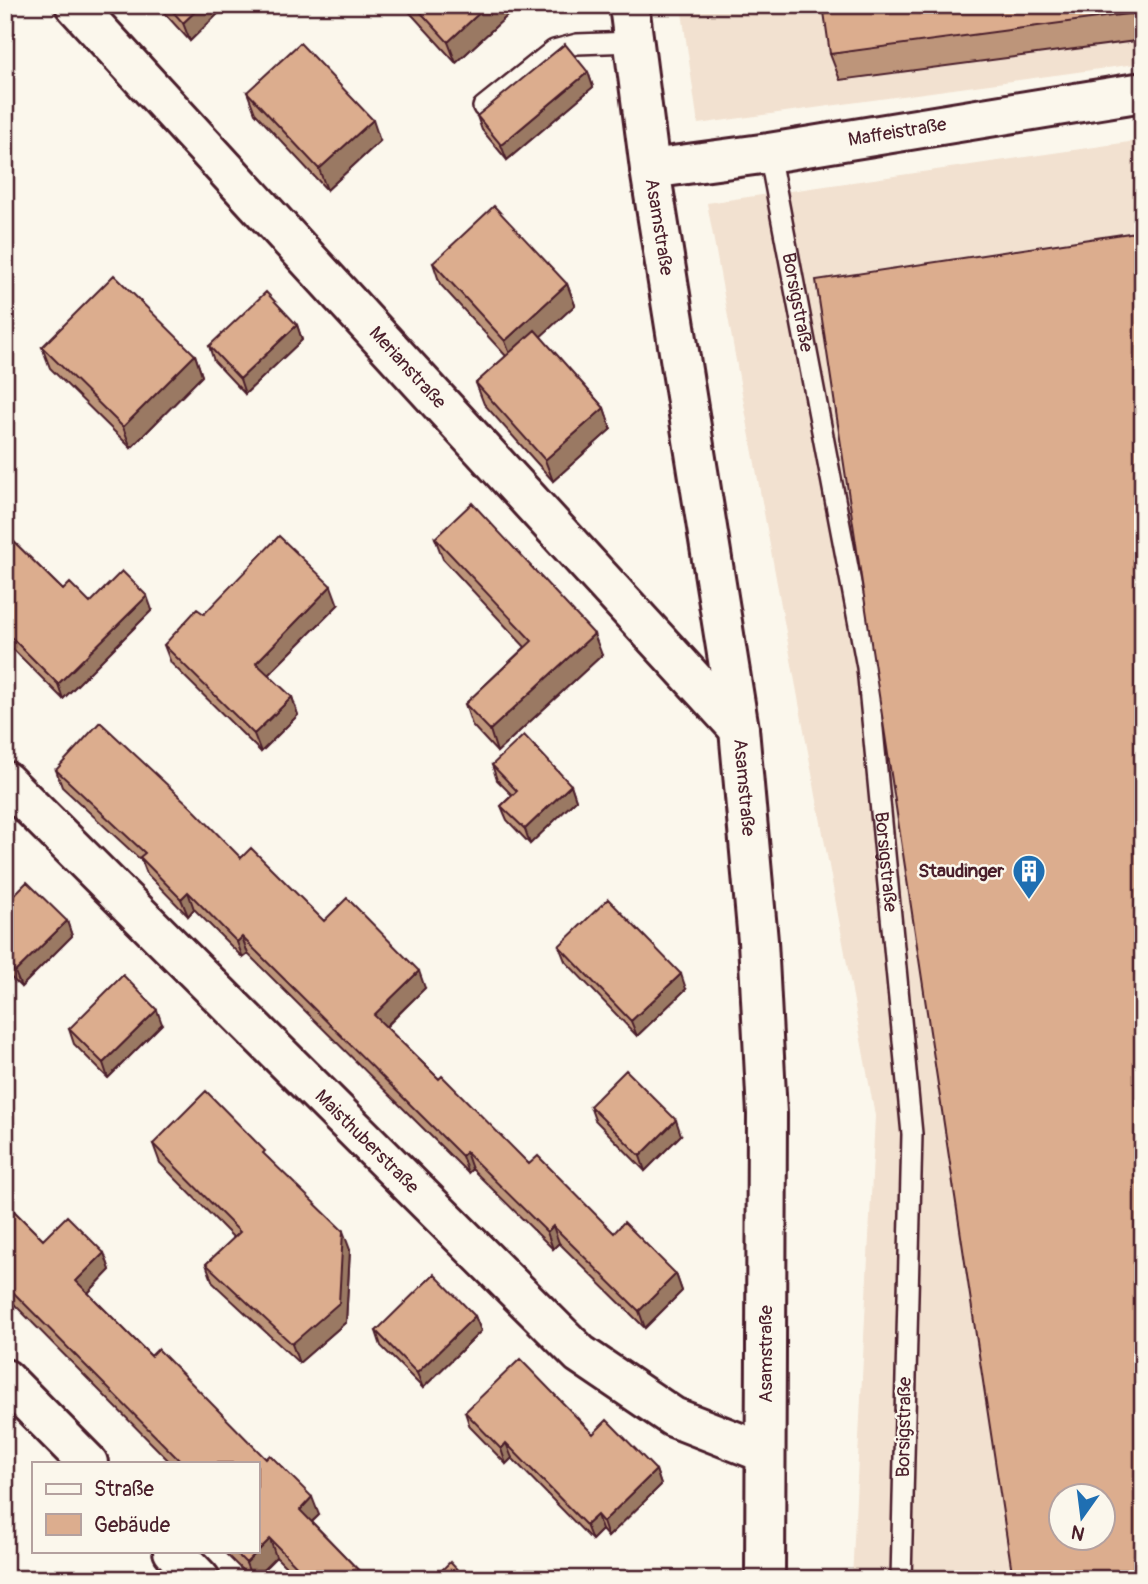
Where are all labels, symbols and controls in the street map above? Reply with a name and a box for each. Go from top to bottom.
street label: Maffeistraße [846,112,949,152]
street label: Asamstraße [640,177,679,278]
street label: Borsigstraße [776,251,819,355]
street label: Merianstraße [364,321,452,414]
street label: Asamstraße [728,738,761,838]
street label: Borsigstraße [869,811,903,914]
building icon: Staudinger [1010,852,1048,901]
place label: Staudinger [918,859,1004,883]
street label: Maisthuberstraße [310,1085,425,1199]
street label: Asamstraße [754,1304,778,1403]
street label: Borsigstraße [891,1376,917,1478]
legend [32,1462,259,1552]
text: Straße [94,1476,154,1503]
north arrow [1046,1482,1116,1552]
text: Gebäude [94,1512,171,1539]
text: N [1069,1519,1087,1546]

